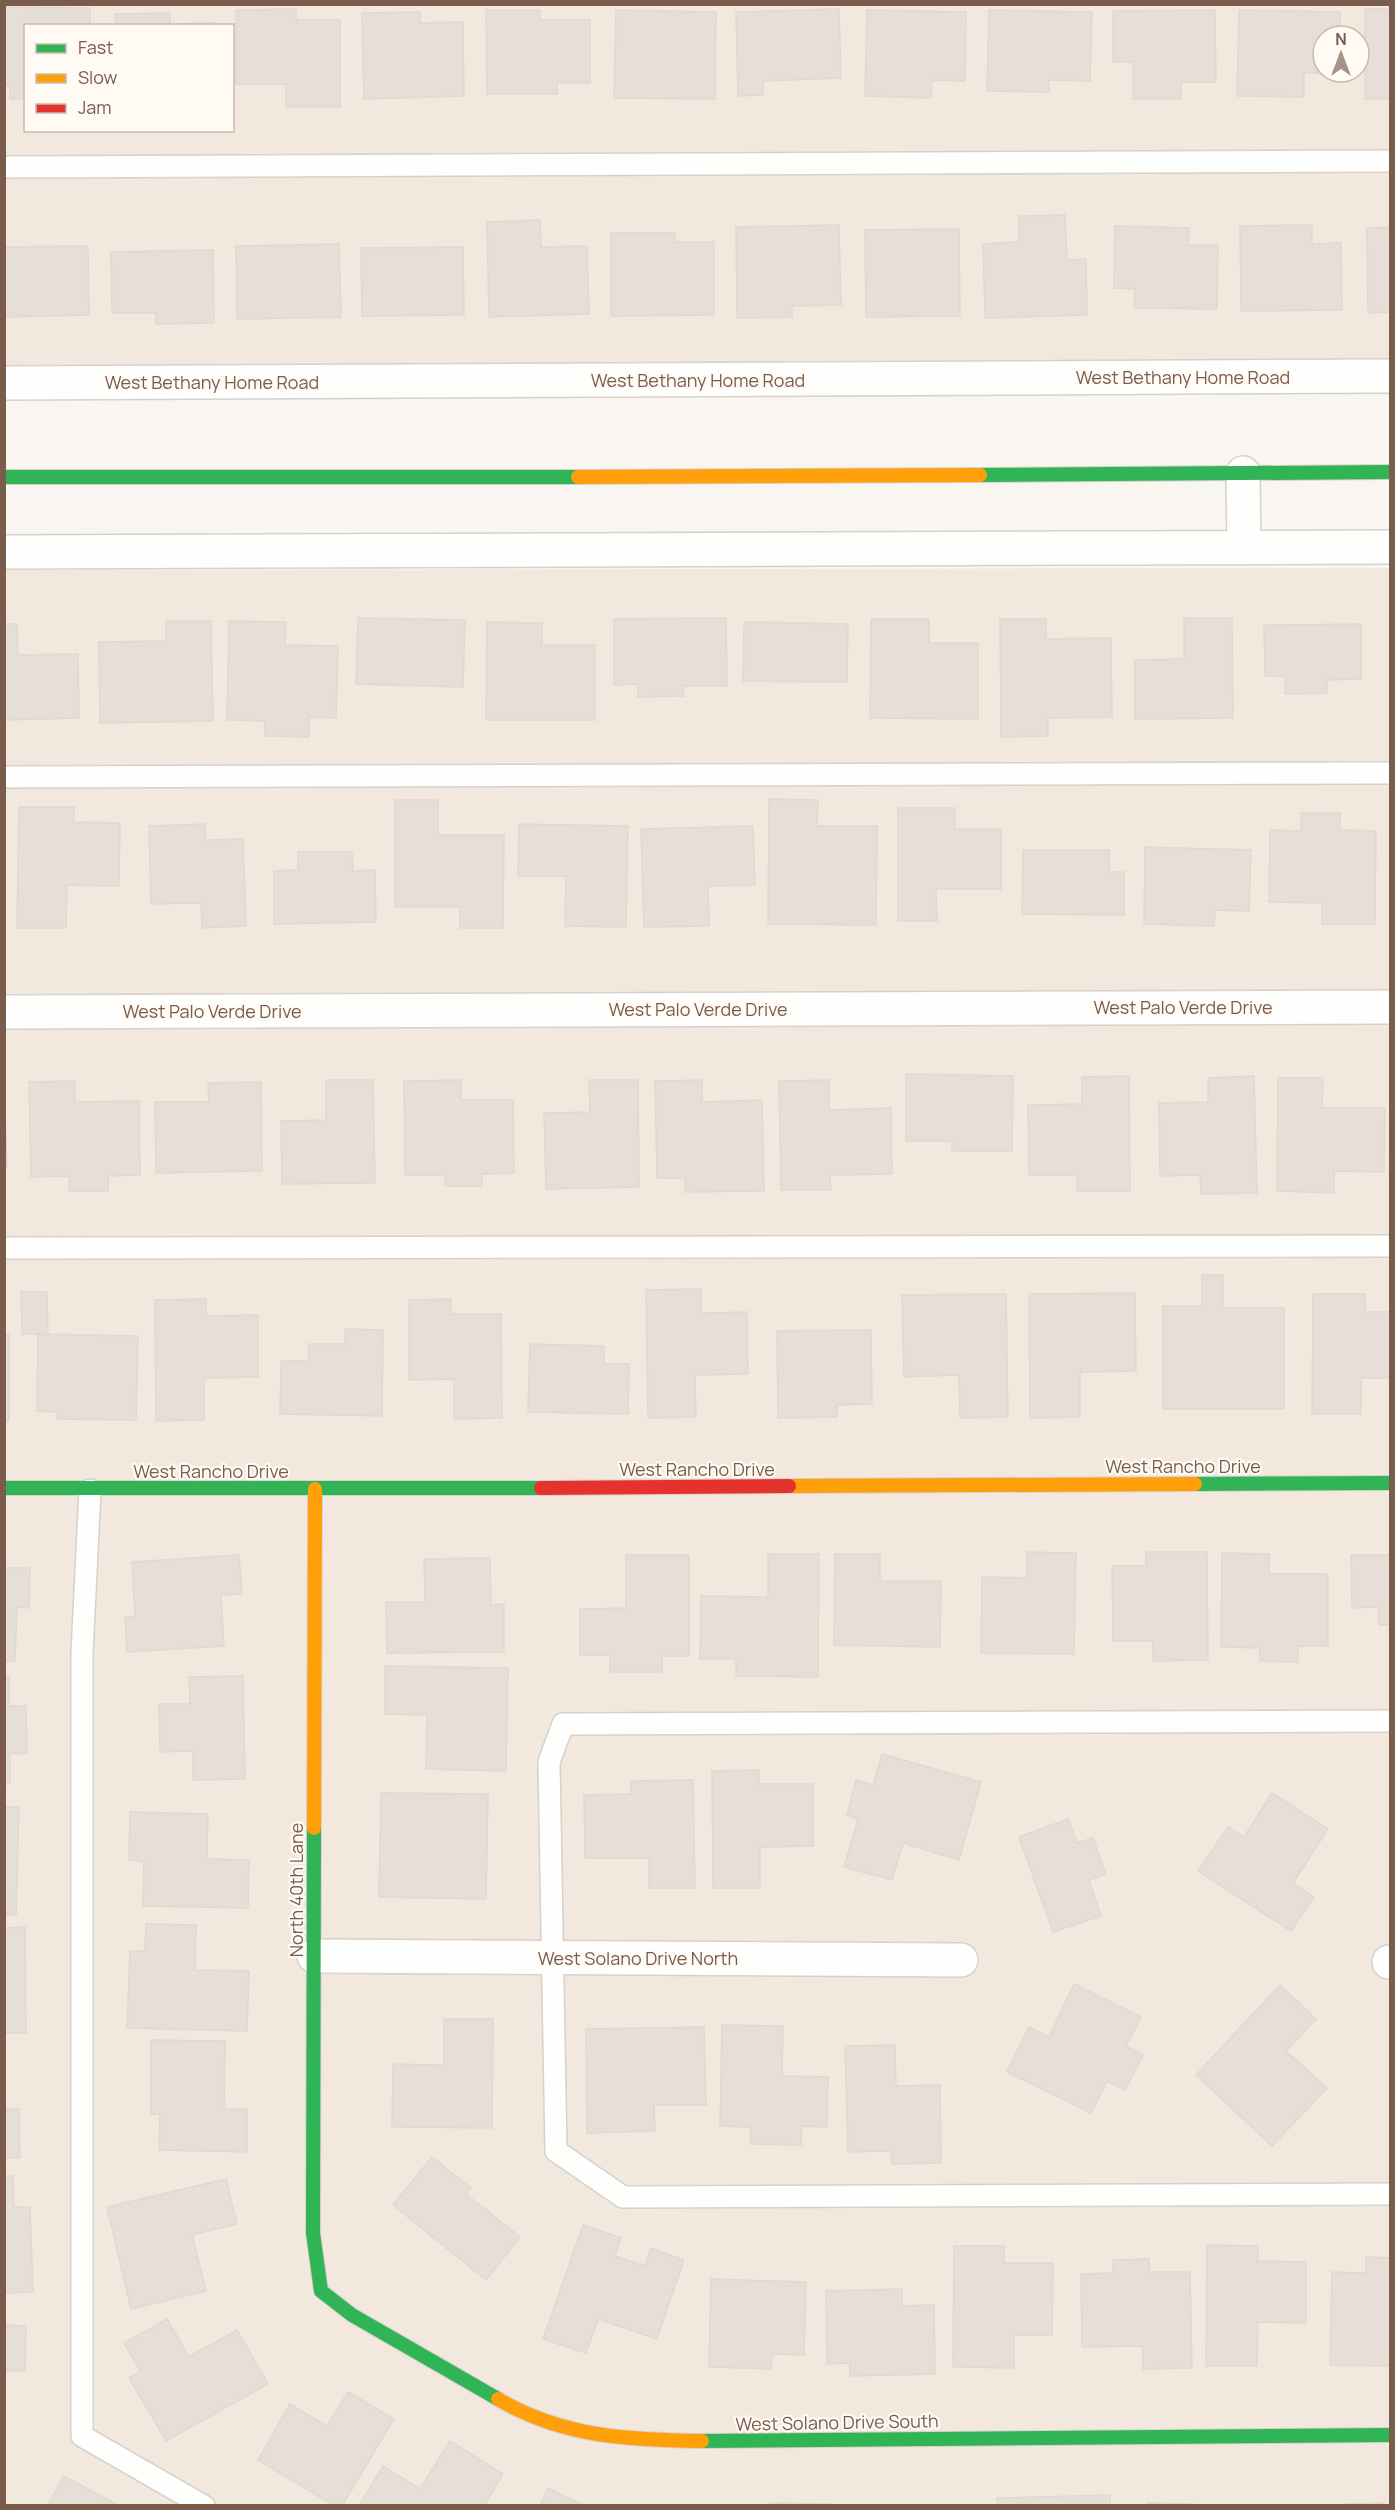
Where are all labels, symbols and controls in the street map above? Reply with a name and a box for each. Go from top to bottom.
legend [24,24,234,132]
north arrow [1311,24,1371,84]
text: N [1335,28,1347,50]
text: Fast [78,35,113,59]
text: Slow [78,65,118,89]
text: Jam [78,95,112,119]
street label: West Bethany Home Road [1076,365,1290,389]
street label: West Bethany Home Road [591,368,805,392]
street label: West Bethany Home Road [105,370,319,394]
street label: West Palo Verde Drive [1094,995,1272,1019]
street label: West Palo Verde Drive [609,997,787,1021]
street label: West Palo Verde Drive [123,999,301,1023]
street label: West Rancho Drive [1105,1454,1261,1478]
street label: West Rancho Drive [619,1457,775,1481]
street label: West Rancho Drive [133,1459,289,1483]
street label: North 40th Lane [284,1823,308,1957]
street label: West Solano Drive North [538,1946,738,1970]
street label: West Solano Drive South [735,2408,939,2436]

